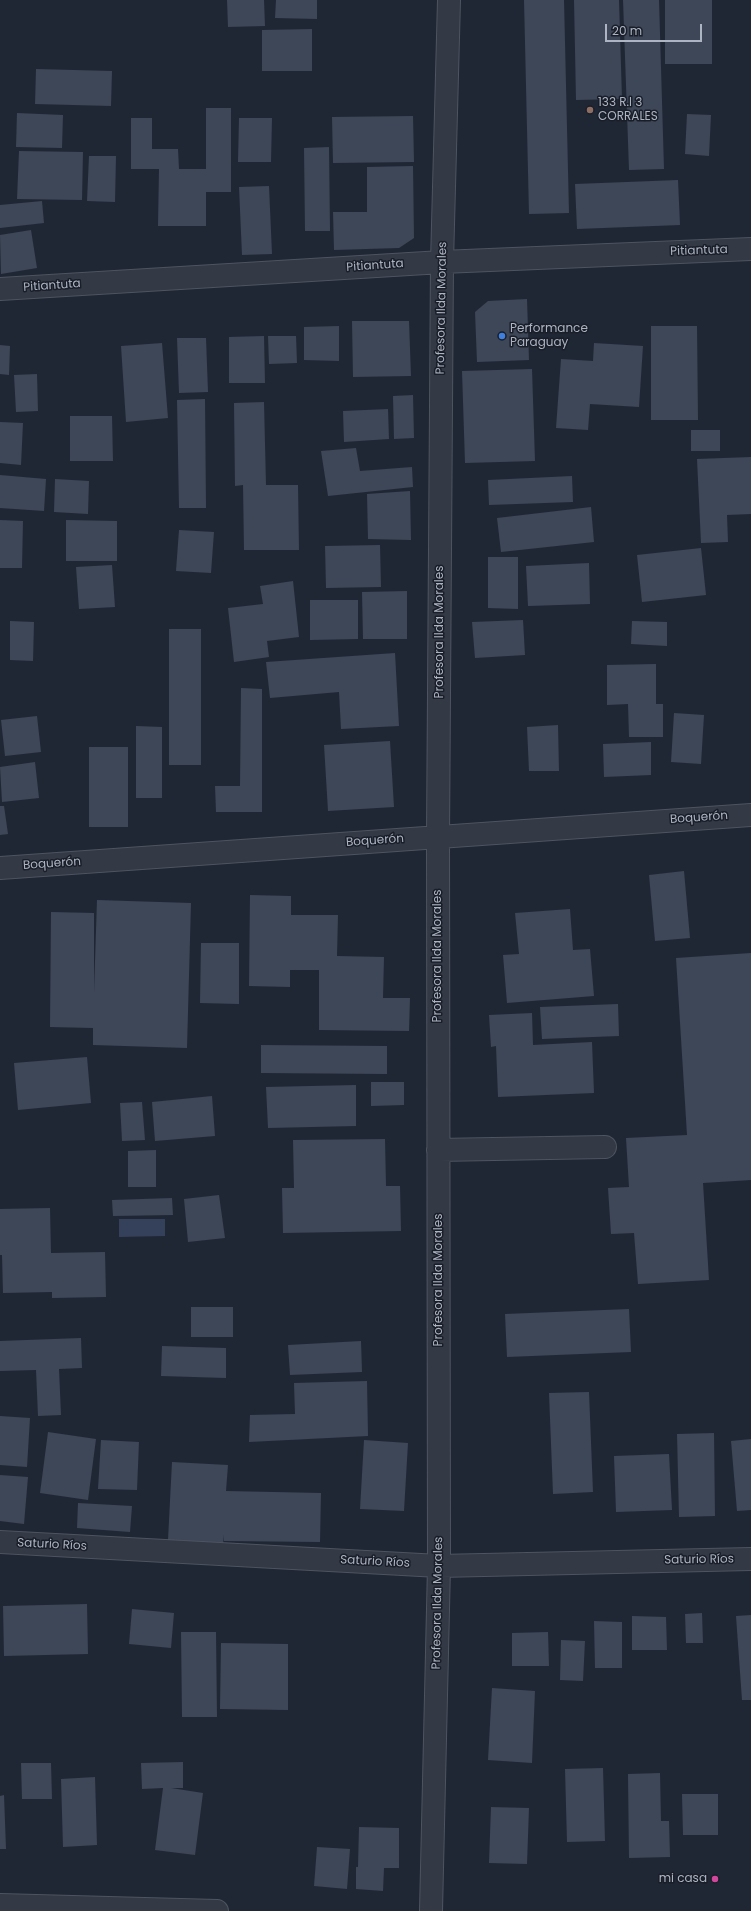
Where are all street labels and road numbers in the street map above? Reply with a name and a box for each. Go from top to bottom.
street label: Profesora Ilda Morales [434,241,450,375]
street label: Pitiantuta [670,243,728,259]
street label: Pitiantuta [346,257,404,275]
street label: Pitiantuta [23,277,81,295]
street label: Profesora Ilda Morales [433,566,447,698]
street label: Boquerón [670,809,728,827]
street label: Boquerón [346,832,404,850]
street label: Boquerón [23,855,81,873]
street label: Profesora Ilda Morales [431,890,445,1022]
street label: Profesora Ilda Morales [432,1214,446,1346]
street label: Saturio Ríos [17,1536,87,1554]
street label: Profesora Ilda Morales [430,1536,446,1670]
street label: Saturio Ríos [664,1552,734,1568]
street label: Saturio Ríos [340,1553,410,1571]

